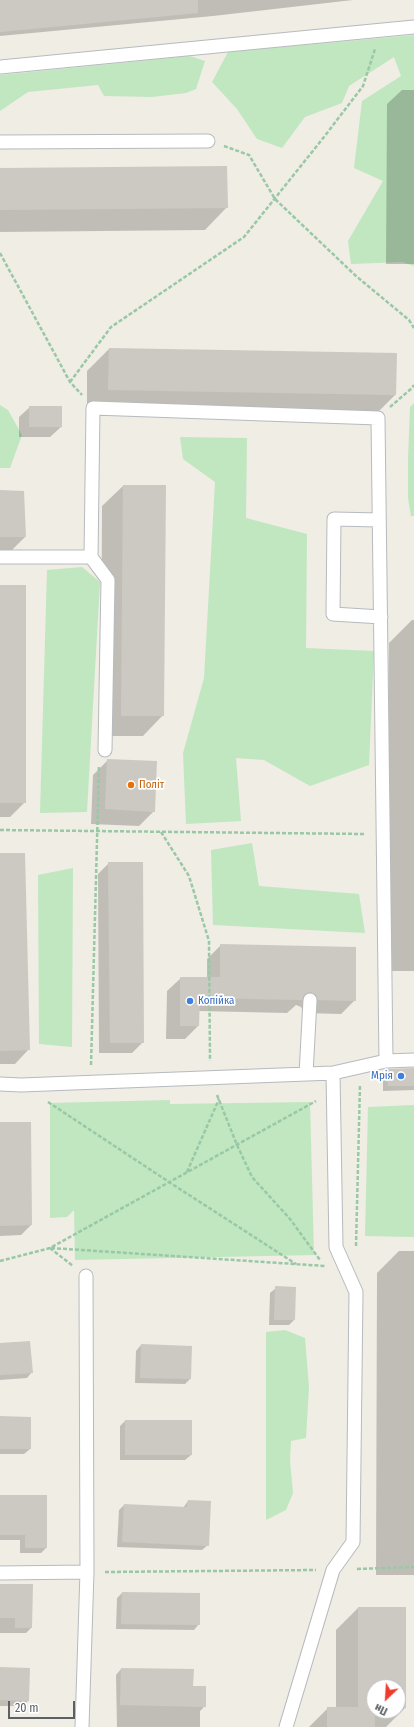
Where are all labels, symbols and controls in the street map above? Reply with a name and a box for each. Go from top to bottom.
place label: Політ [139,778,164,792]
marker: Політ [126,780,136,790]
place label: Копійка [198,994,234,1008]
marker: Копійка [185,996,195,1006]
place label: Мрія [371,1069,393,1083]
marker: Мрія [396,1071,406,1081]
north arrow [366,1679,406,1719]
scale bar [10,1693,77,1719]
text: 20 m [15,1701,39,1715]
text: Пн [373,1701,390,1718]

